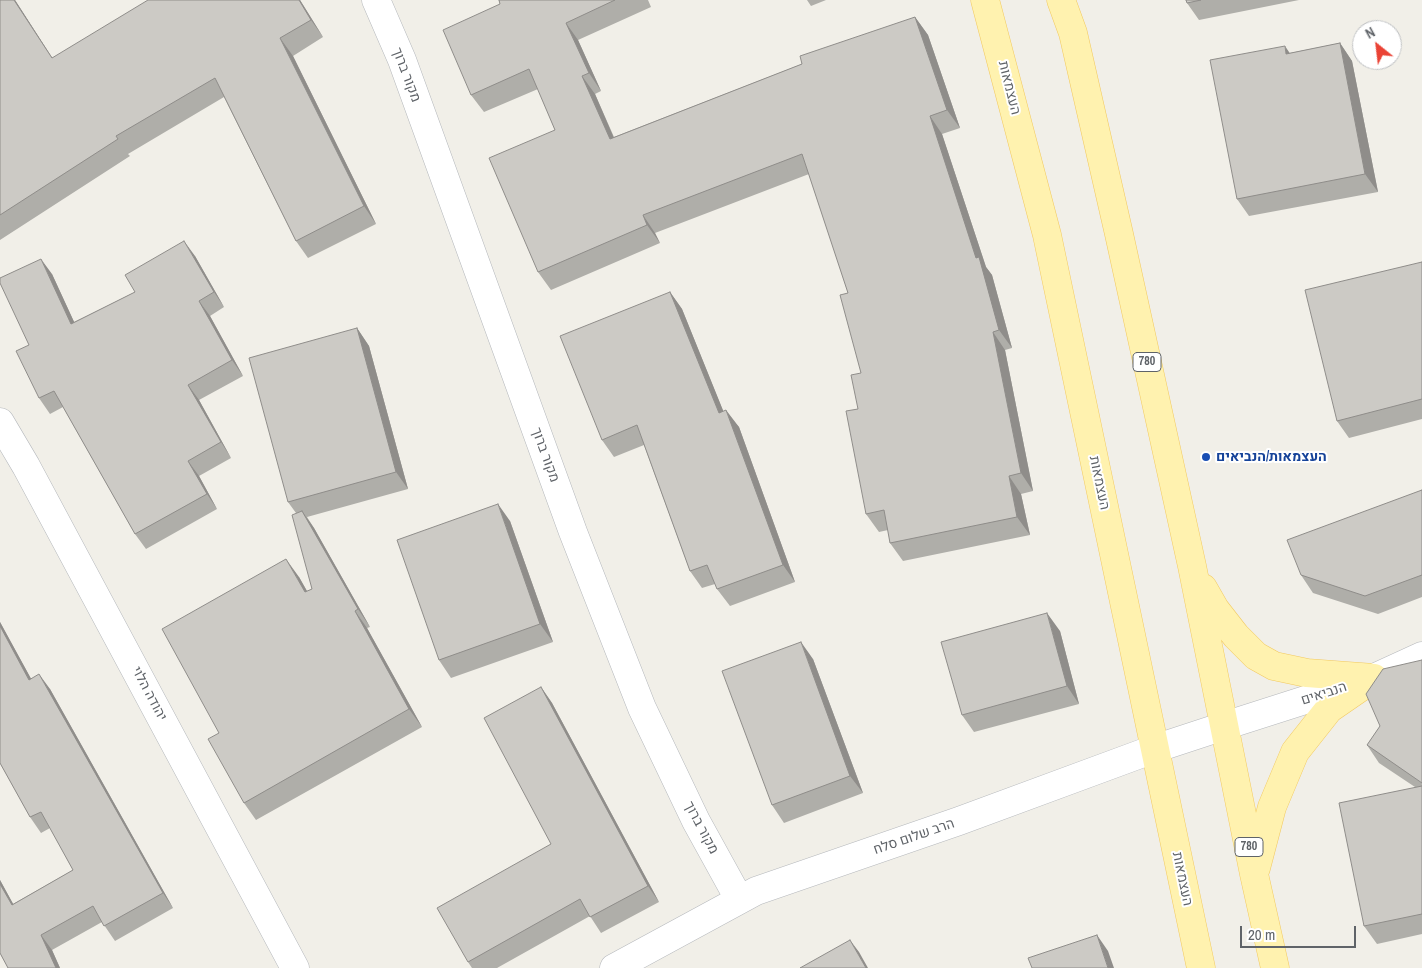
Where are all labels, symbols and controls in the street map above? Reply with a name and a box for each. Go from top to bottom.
north arrow [1352,20,1402,70]
text: N [1362,23,1378,43]
street label: מקור ברוך [388,45,424,105]
street label: העצמאות [994,59,1024,117]
road number: 780 [1133,352,1161,372]
street label: מקור ברוך [527,425,563,485]
place label: העצמאות/הנביאים [1216,449,1327,465]
marker: העצמאות/הנביאים [1200,451,1212,463]
street label: העצמאות [1085,454,1113,512]
street label: יהודה הלוי [128,664,170,724]
street label: הנביאים [1299,679,1349,709]
street label: מקור ברוך [680,799,722,857]
street label: הרב שלום סלח [871,815,957,859]
road number: 780 [1235,838,1263,856]
street label: העצמאות [1168,850,1196,908]
scale bar [1242,916,1358,948]
text: 20 m [1248,924,1275,945]

